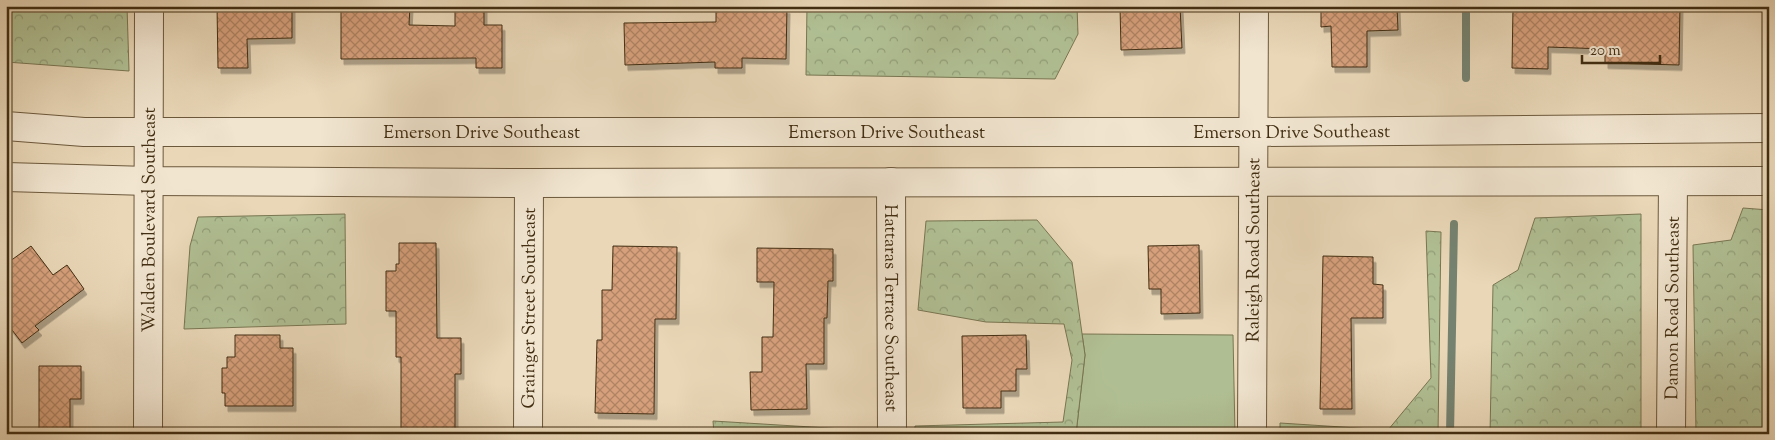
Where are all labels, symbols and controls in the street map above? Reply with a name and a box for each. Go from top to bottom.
scale bar [1582,32,1660,64]
text: 20 m [1590,41,1621,62]
street label: Walden Boulevard Southeast [137,107,164,333]
street label: Emerson Drive Southeast [1193,120,1390,147]
street label: Emerson Drive Southeast [383,121,580,147]
street label: Emerson Drive Southeast [788,121,985,147]
street label: Raleigh Road Southeast [1241,158,1268,342]
street label: Hattaras Terrace Southeast [876,204,903,412]
street label: Grainger Street Southeast [517,208,544,408]
street label: Damon Road Southeast [1660,216,1688,400]

